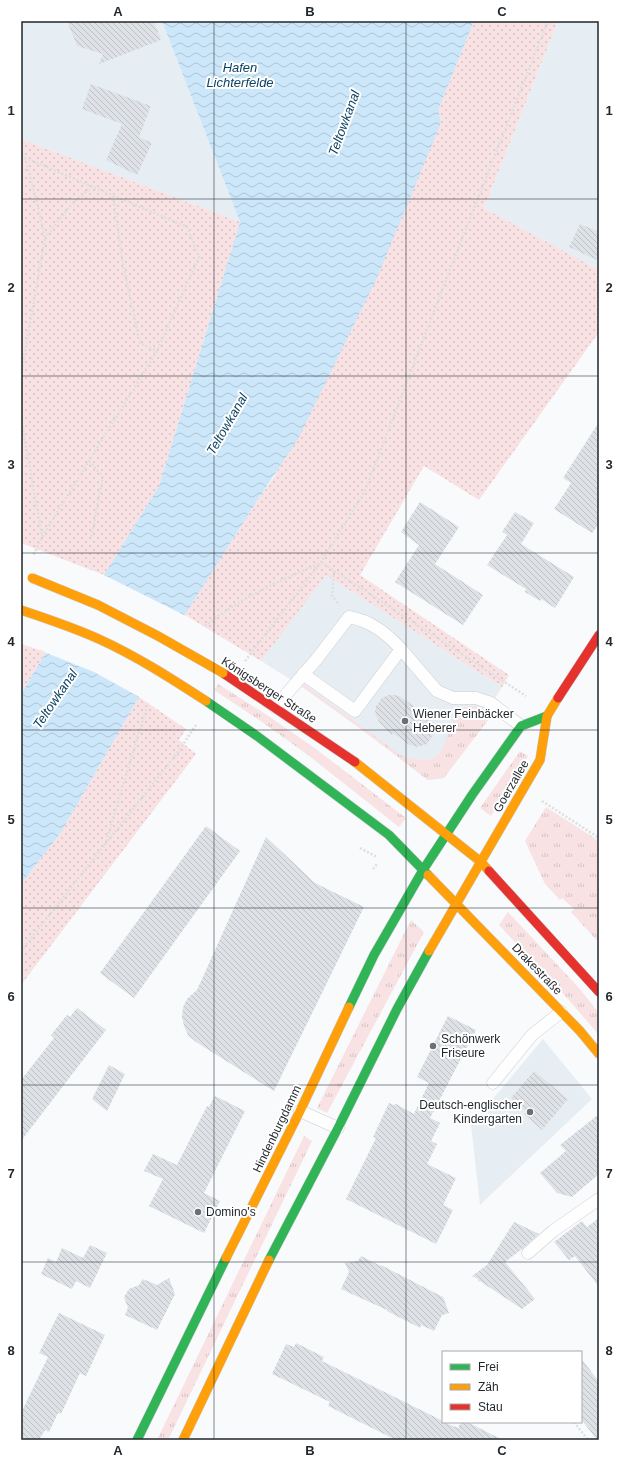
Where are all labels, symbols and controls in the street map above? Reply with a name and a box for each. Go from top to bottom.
text: A [113,4,123,19]
text: B [305,4,315,19]
text: C [497,4,507,19]
water label: Hafen Lichterfelde [206,60,274,90]
water label: Teltowkanal [325,87,363,158]
text: 1 [7,103,15,118]
text: 1 [605,103,613,118]
text: 2 [7,280,15,295]
text: 2 [605,280,613,295]
water label: Teltowkanal [203,390,251,457]
text: 3 [7,457,15,472]
text: 3 [605,457,613,472]
text: 4 [7,634,15,649]
text: 4 [605,634,613,649]
street label: Königsberger Straße [219,654,320,726]
water label: Teltowkanal [30,666,81,731]
place label: Wiener Feinbäcker Heberer [413,707,514,735]
marker: Wiener Feinbäcker Heberer [400,716,410,726]
street label: Goerzallee [490,757,532,815]
text: 5 [7,812,15,827]
text: 5 [605,812,613,827]
street label: Drakestraße [509,940,565,998]
text: 6 [7,989,15,1004]
text: 6 [605,989,613,1004]
place label: Schönwerk Friseure [441,1032,501,1060]
marker: Schönwerk Friseure [428,1041,438,1051]
street label: Hindenburgdamm [250,1083,304,1175]
place label: Deutsch-englischer Kindergarten [419,1098,522,1126]
marker: Deutsch-englischer Kindergarten [525,1107,535,1117]
text: 7 [7,1166,15,1181]
text: 7 [605,1166,613,1181]
place label: Domino's [206,1205,256,1219]
marker: Domino's [193,1207,203,1217]
text: 8 [7,1343,15,1358]
text: 8 [605,1343,613,1358]
legend [442,1351,582,1423]
text: Frei [478,1360,499,1374]
text: Zäh [478,1380,499,1394]
text: Stau [478,1400,503,1414]
text: A [113,1443,123,1458]
text: B [305,1443,315,1458]
text: C [497,1443,507,1458]

